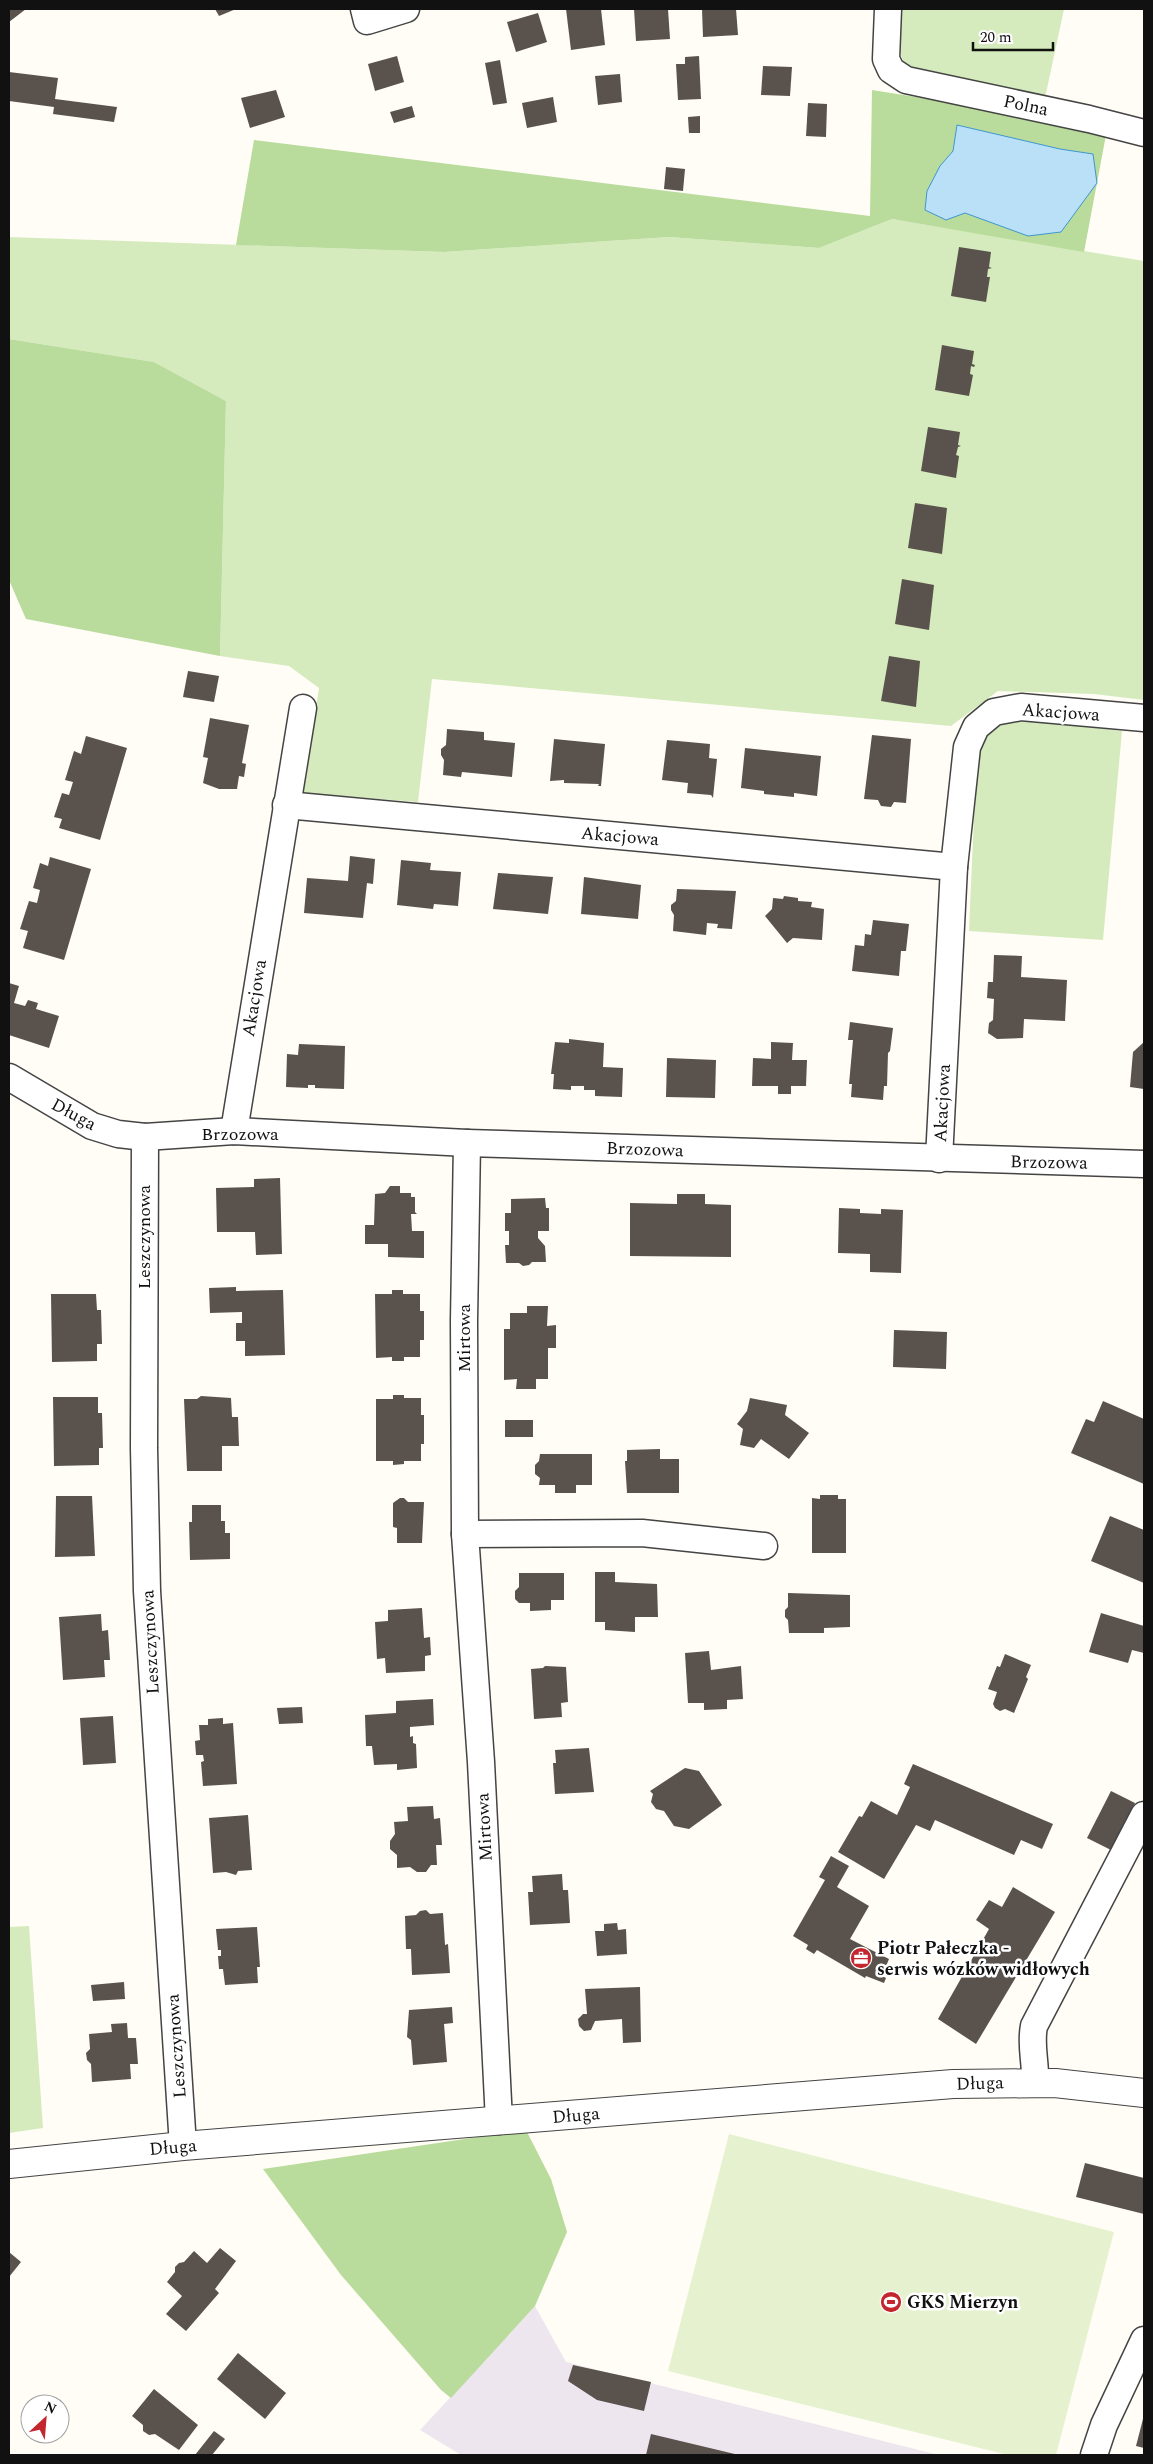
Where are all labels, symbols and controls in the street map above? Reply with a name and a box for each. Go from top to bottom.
scale bar [973,20,1053,52]
text: 20 m [980,26,1012,49]
street label: Polna [1001,88,1051,123]
street label: Akacjowa [1021,696,1101,729]
street label: Akacjowa [580,820,660,853]
street label: Akacjowa [235,957,274,1039]
street label: Akacjowa [927,1063,958,1143]
street label: Długa [46,1091,101,1138]
street label: Brzozowa [201,1121,279,1148]
street label: Brzozowa [606,1135,684,1164]
street label: Brzozowa [1010,1148,1088,1177]
street label: Leszczynowa [131,1184,158,1289]
street label: Mirtowa [451,1304,478,1372]
street label: Leszczynowa [134,1589,167,1695]
street label: Mirtowa [469,1792,500,1862]
place label: Piotr Pałeczka - serwis wózków widłowych [877,1935,1090,1983]
office icon: Piotr Pałeczka - serwis wózków widłowych [849,1946,873,1970]
street label: Leszczynowa [159,1993,194,2099]
street label: Długa [956,2069,1005,2098]
street label: Długa [551,2100,601,2131]
street label: Długa [148,2132,198,2163]
place label: GKS Mierzyn [907,2289,1018,2316]
sports icon: GKS Mierzyn [879,2290,903,2314]
north arrow [20,2394,70,2444]
text: N [41,2396,60,2420]

